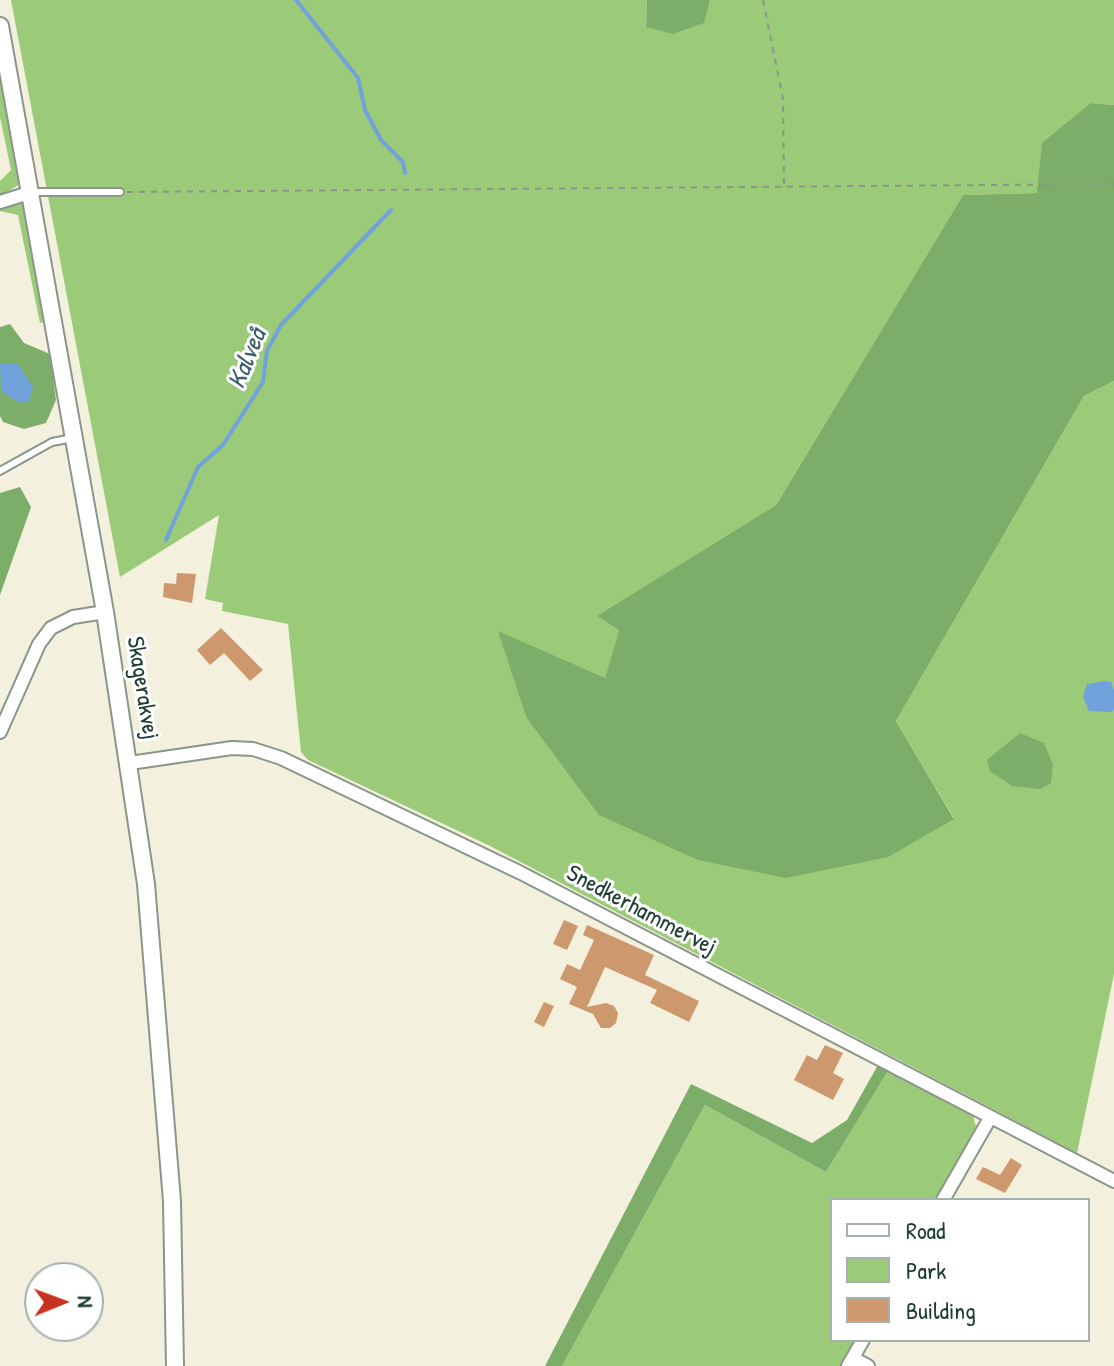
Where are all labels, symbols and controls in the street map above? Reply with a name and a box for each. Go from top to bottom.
water label: Kalveå [222,325,274,393]
street label: Skagerakvej [120,634,164,742]
street label: Snedkerhammervej [561,859,721,963]
legend [830,1198,1090,1342]
text: Road [906,1214,945,1246]
text: Park [906,1254,946,1286]
north arrow [24,1262,104,1342]
text: Building [906,1294,976,1326]
text: N [71,1295,101,1308]

